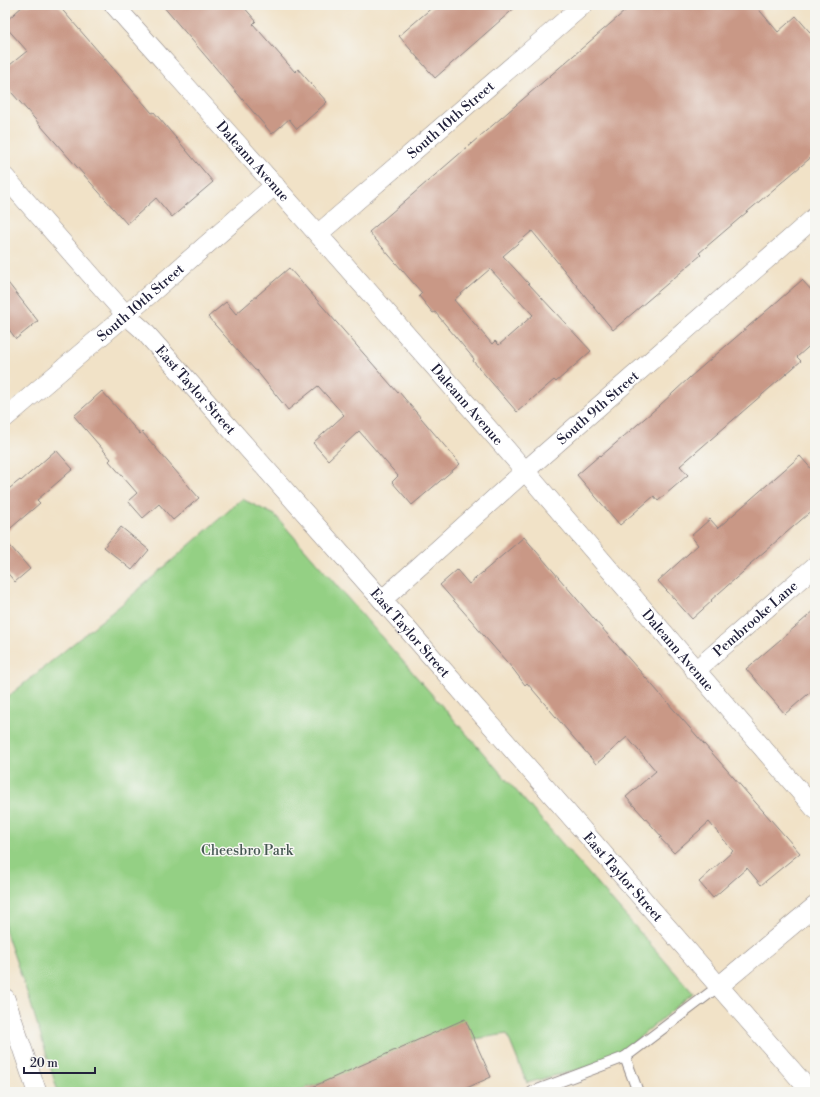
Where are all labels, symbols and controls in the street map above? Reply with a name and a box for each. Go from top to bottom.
street label: South 10th Street [404,78,498,163]
street label: Daleann Avenue [212,118,293,206]
street label: South 10th Street [94,260,188,346]
street label: East Taylor Street [151,342,239,439]
street label: Daleann Avenue [426,360,507,449]
street label: South 9th Street [553,367,643,449]
street label: Pembrooke Lane [710,577,802,661]
street label: East Taylor Street [366,585,454,682]
street label: Daleann Avenue [637,606,718,695]
street label: East Taylor Street [579,829,666,926]
park label: Cheesbro Park [201,842,294,860]
scale bar [24,1049,95,1075]
text: 20 m [30,1056,58,1071]

